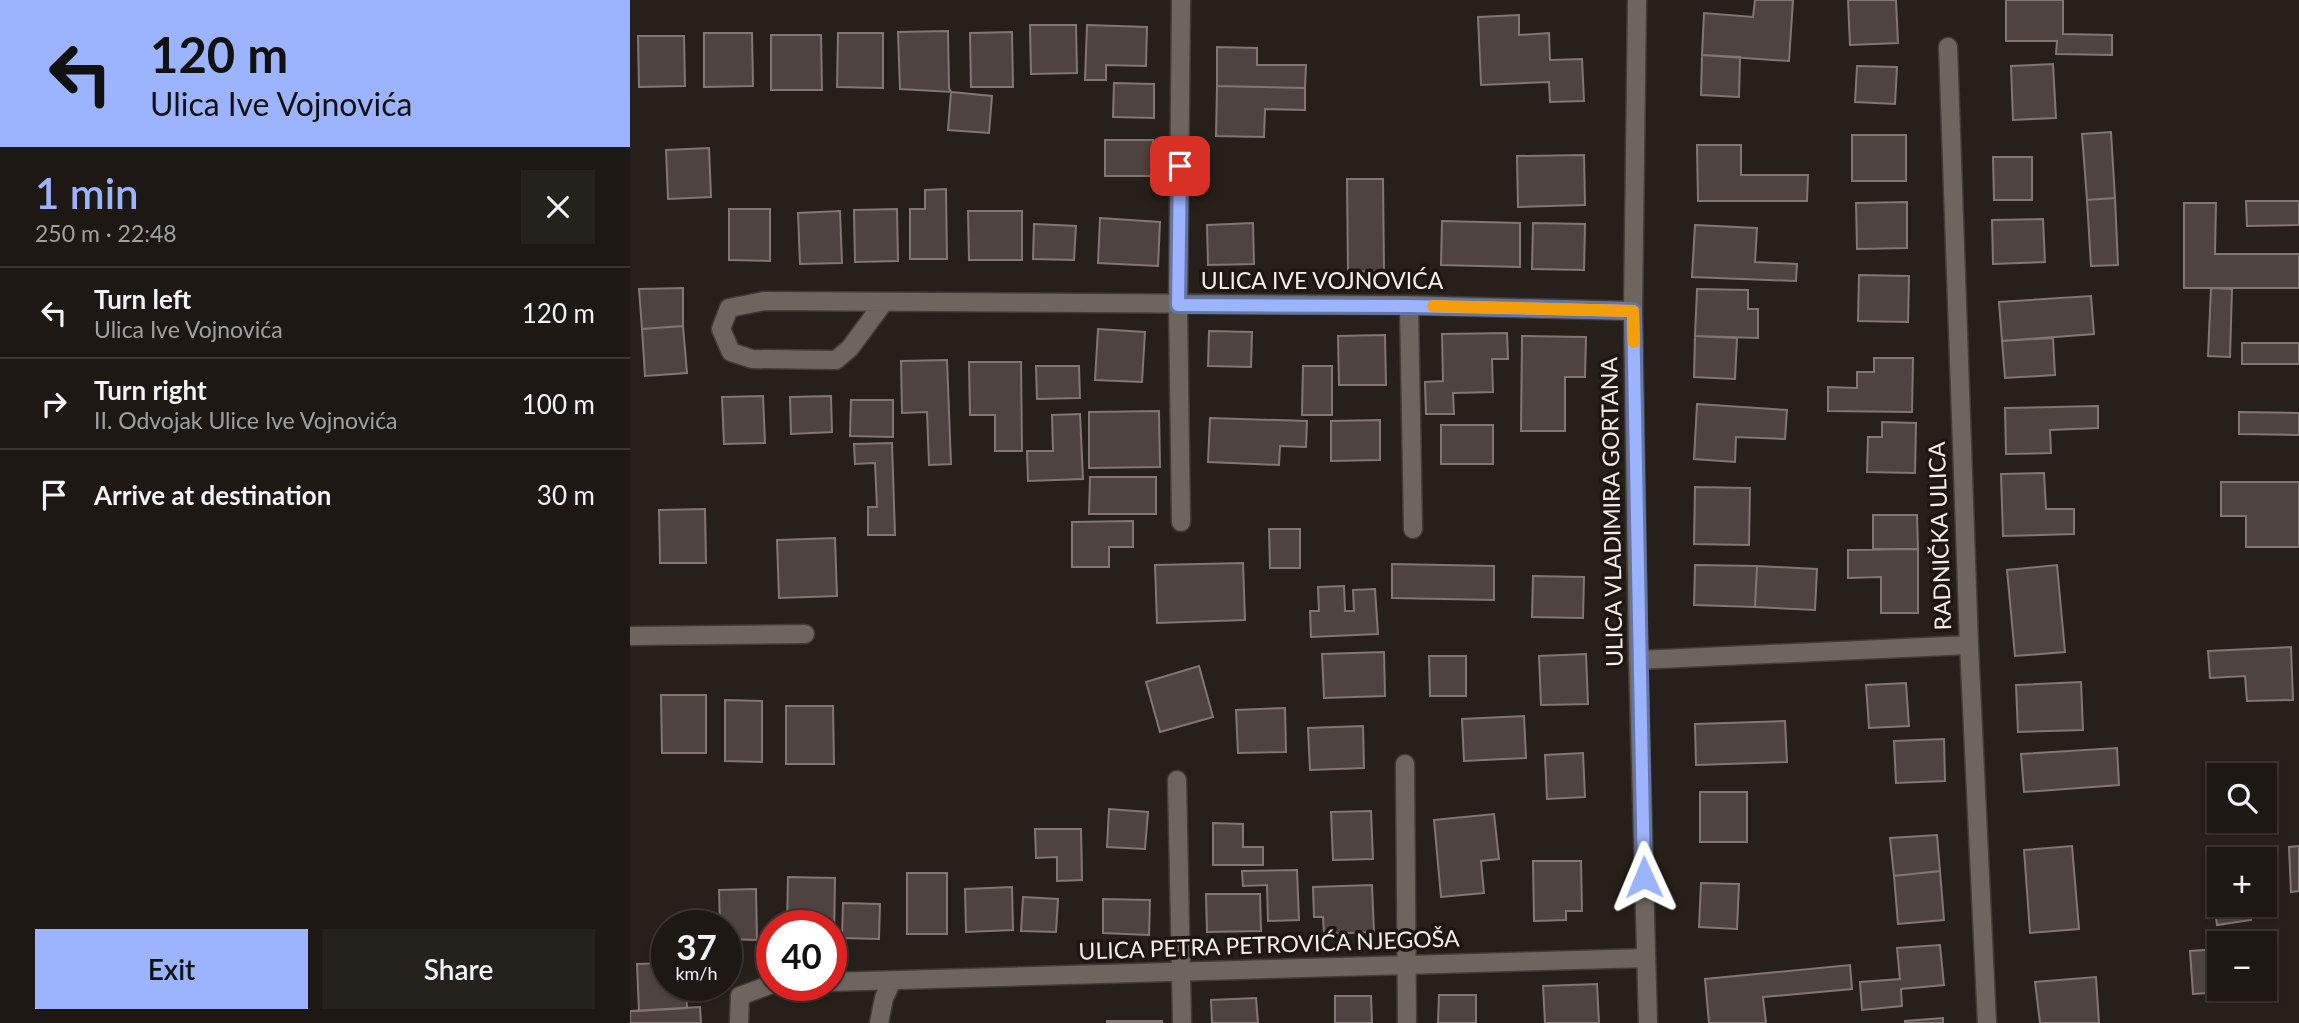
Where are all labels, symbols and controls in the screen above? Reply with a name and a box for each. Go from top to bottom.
text: 120 m [150,25,288,83]
icon: left [35,28,126,119]
text: Ulica Ive Vojnovića [150,84,412,123]
pin [1150,136,1210,196]
icon: arrive [1161,147,1199,185]
text: 1 min [35,168,139,218]
button: close [521,170,595,244]
text: 250 m · 22:48 [35,219,177,247]
street label: ULICA IVE VOJNOVIĆA [1201,266,1444,294]
text: Turn left [94,283,191,315]
icon: left [35,294,73,332]
text: 120 m [522,297,595,329]
text: Ulica Ive Vojnovića [94,315,283,343]
street label: ULICA VLADIMIRA GORTANA [1594,356,1628,667]
text: Turn right [94,374,207,406]
icon: right [35,385,73,423]
text: 100 m [522,388,595,420]
text: II. Odvojak Ulice Ive Vojnovića [94,406,398,434]
street label: RADNIČKA ULICA [1922,441,1956,631]
icon: arrive [35,476,73,514]
text: Arrive at destination [94,479,331,511]
text: 30 m [537,479,595,511]
map controls [2207,763,2277,1001]
button: search [2207,763,2277,833]
position arrow [1607,840,1681,914]
button: + [2207,847,2277,917]
speed limit sign: 40 [756,910,847,1001]
street label: ULICA PETRA PETROVIĆA NJEGOŠA [1078,923,1460,965]
text: 37 [676,925,717,967]
button: Exit [35,929,308,1009]
button: Share [322,929,595,1009]
button: − [2207,931,2277,1001]
text: km/h [675,962,718,984]

